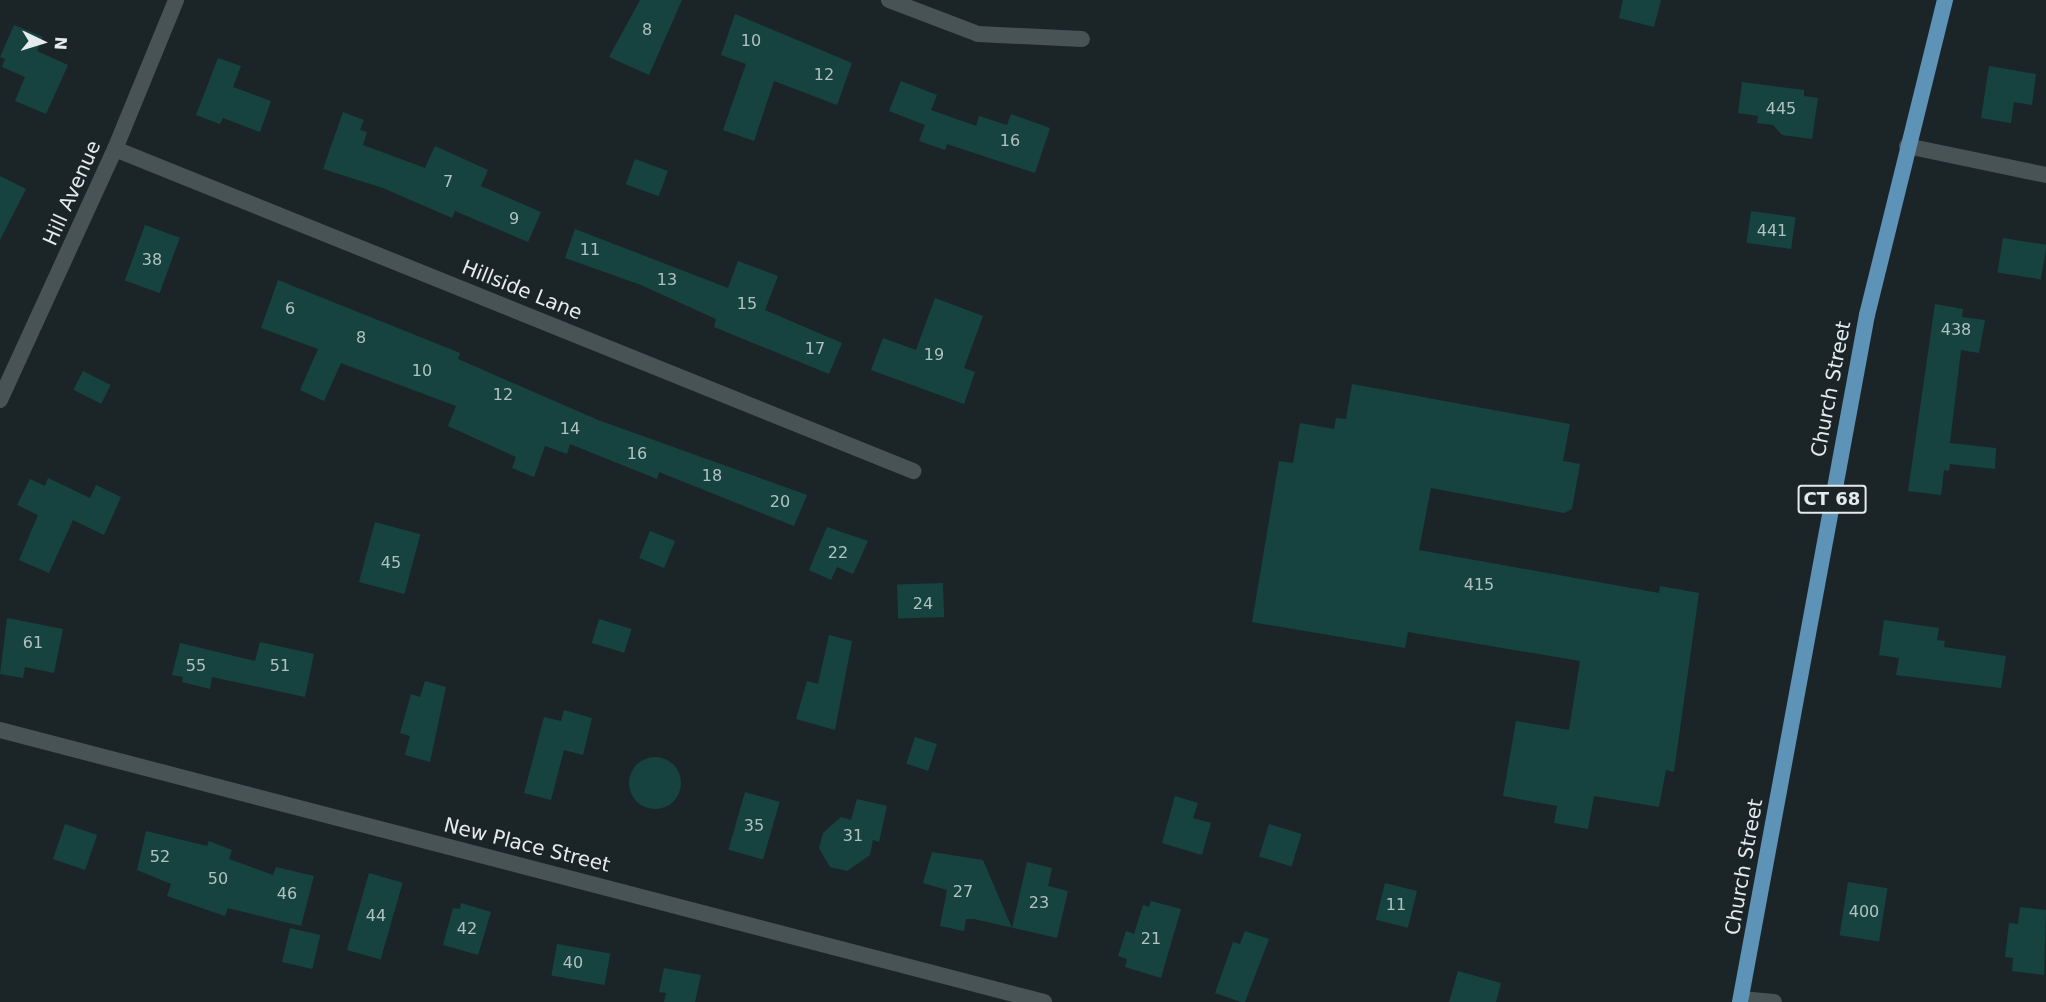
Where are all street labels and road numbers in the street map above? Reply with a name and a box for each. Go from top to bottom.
street label: Hill Avenue [38,137,106,249]
street label: Hillside Lane [458,255,586,325]
street label: Church Street [1806,319,1856,459]
road number: CT 68 [1798,484,1866,514]
street label: Church Street [1720,797,1768,937]
street label: New Place Street [441,813,613,877]

